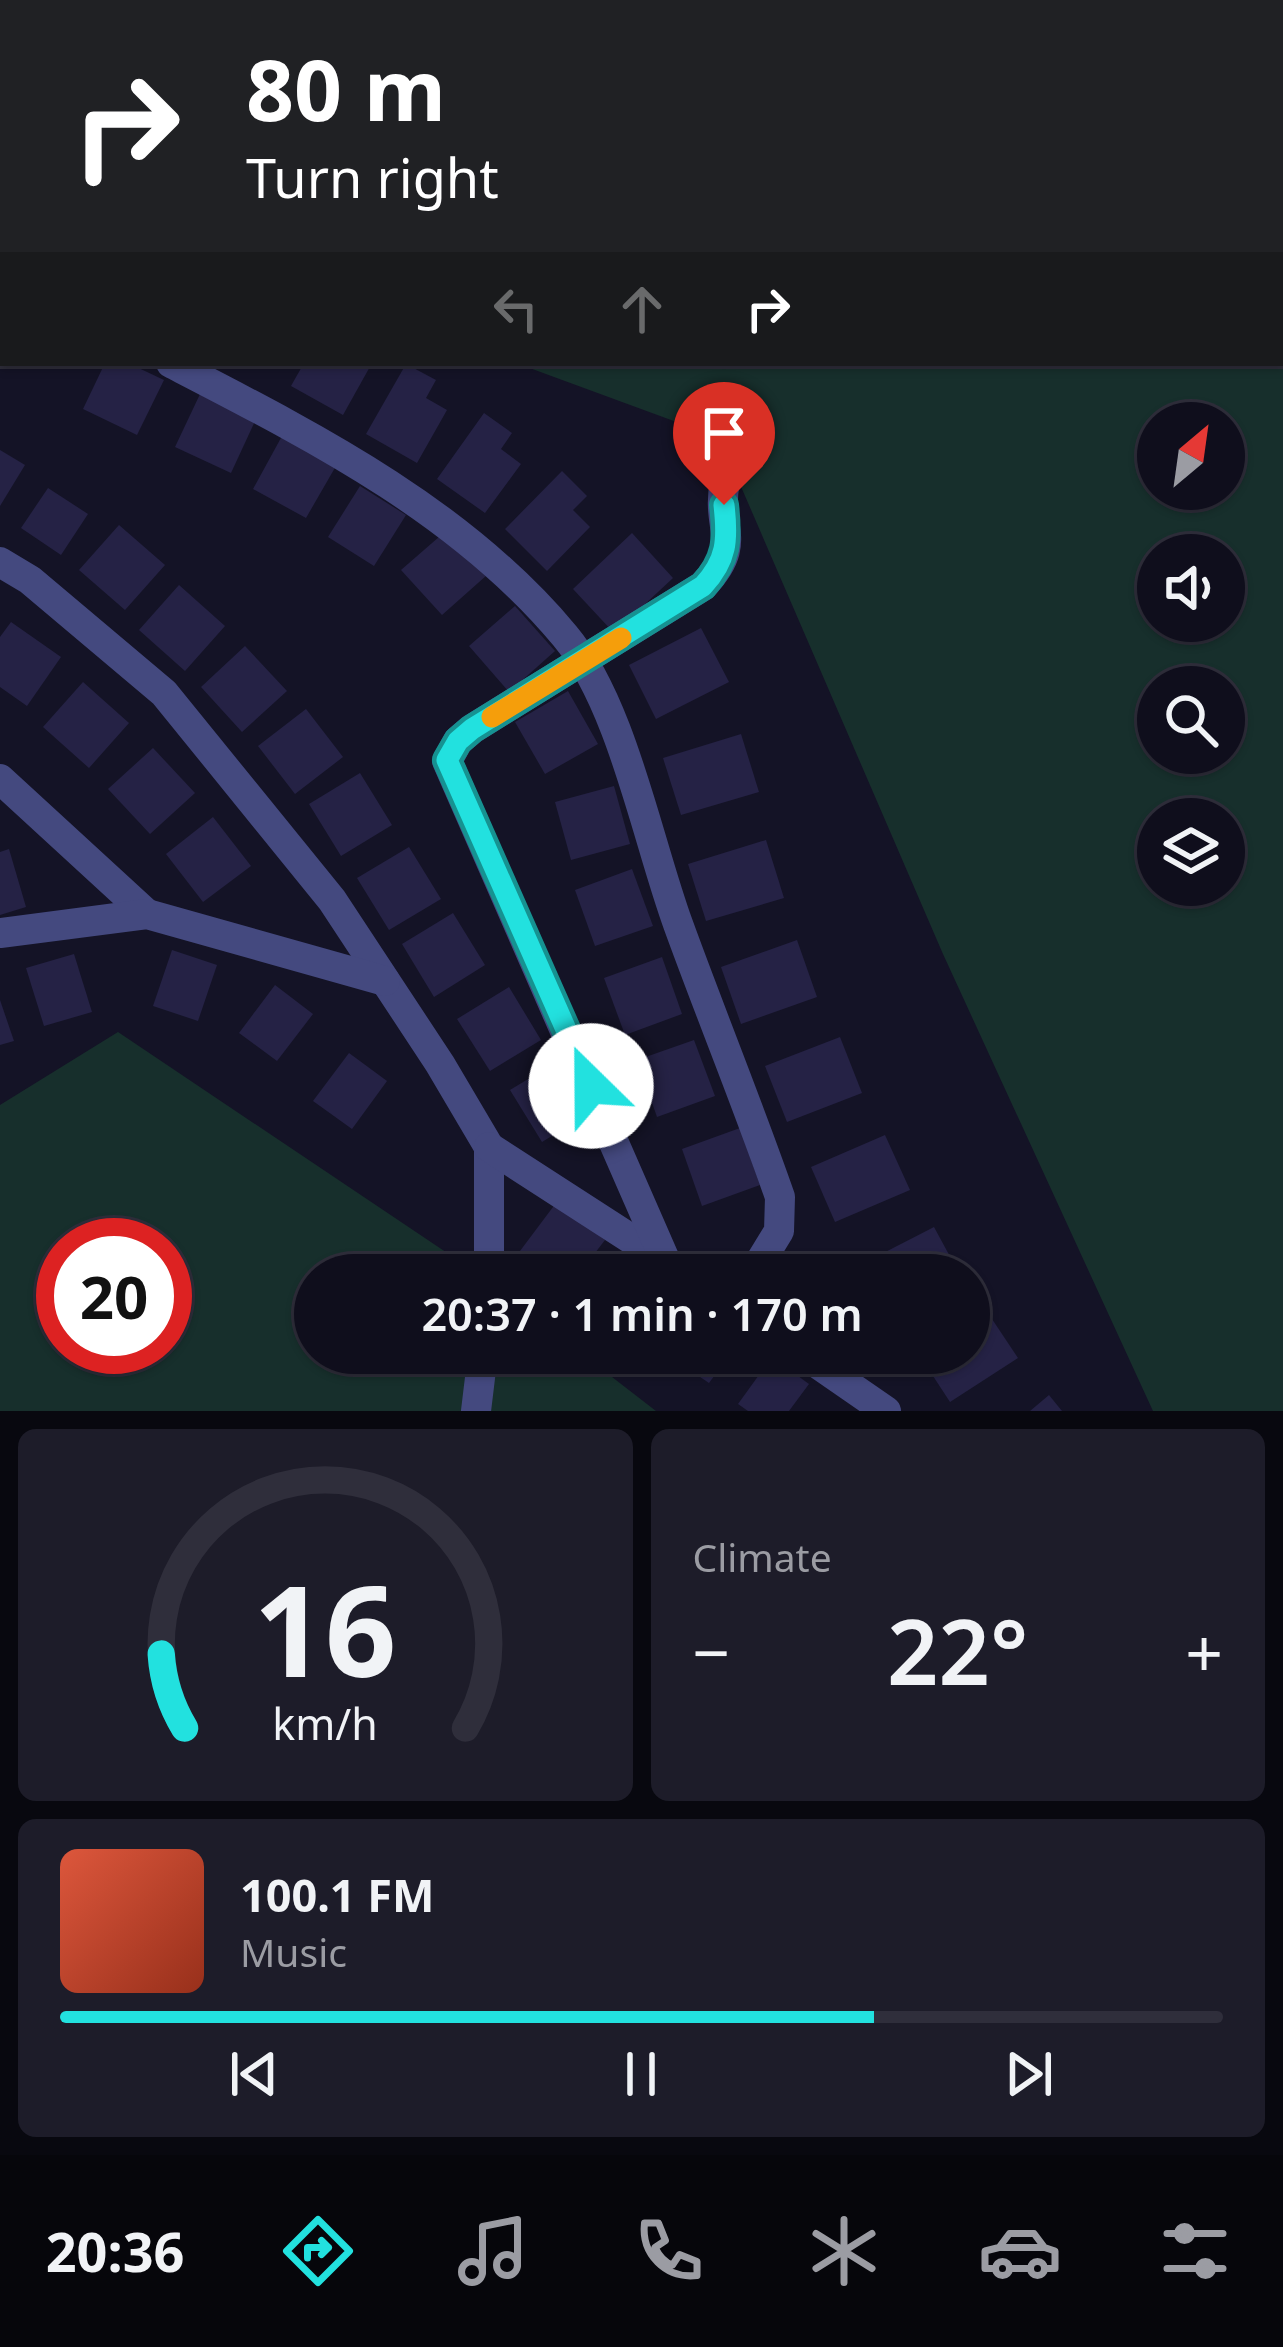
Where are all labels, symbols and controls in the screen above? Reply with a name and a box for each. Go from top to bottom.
text: 80 m [246,31,446,146]
icon: right [48,48,204,204]
text: Turn right [246,140,499,214]
icon: left [483,276,549,342]
icon: ahead [609,276,675,342]
icon: right [735,276,801,342]
pin [673,382,775,505]
icon: arrive [691,400,757,466]
north arrow [1137,402,1245,510]
map controls [1137,402,1245,906]
button: sound [1137,534,1245,642]
button: search [1137,666,1245,774]
button: layers [1137,798,1245,906]
position arrow [528,1023,654,1149]
speed limit sign: 20 [36,1218,192,1374]
text: 20:37 · 1 min · 170 m [421,1283,863,1344]
text: Climate [693,1530,832,1583]
text: 16 [254,1544,397,1714]
text: 22° [887,1589,1028,1711]
text: − [693,1606,730,1696]
text: + [1185,1606,1223,1696]
text: km/h [273,1694,378,1753]
text: 100.1 FM [240,1864,434,1925]
text: Music [240,1925,347,1978]
icon: previous [221,2041,287,2107]
icon: pause [608,2041,674,2107]
icon: next [996,2041,1062,2107]
icon: directions [276,2209,360,2293]
icon: music [451,2209,535,2293]
icon: phone [627,2209,711,2293]
icon: climate [802,2209,886,2293]
icon: car [978,2209,1062,2293]
icon: filters [1153,2209,1237,2293]
text: 20:36 [46,2214,184,2288]

